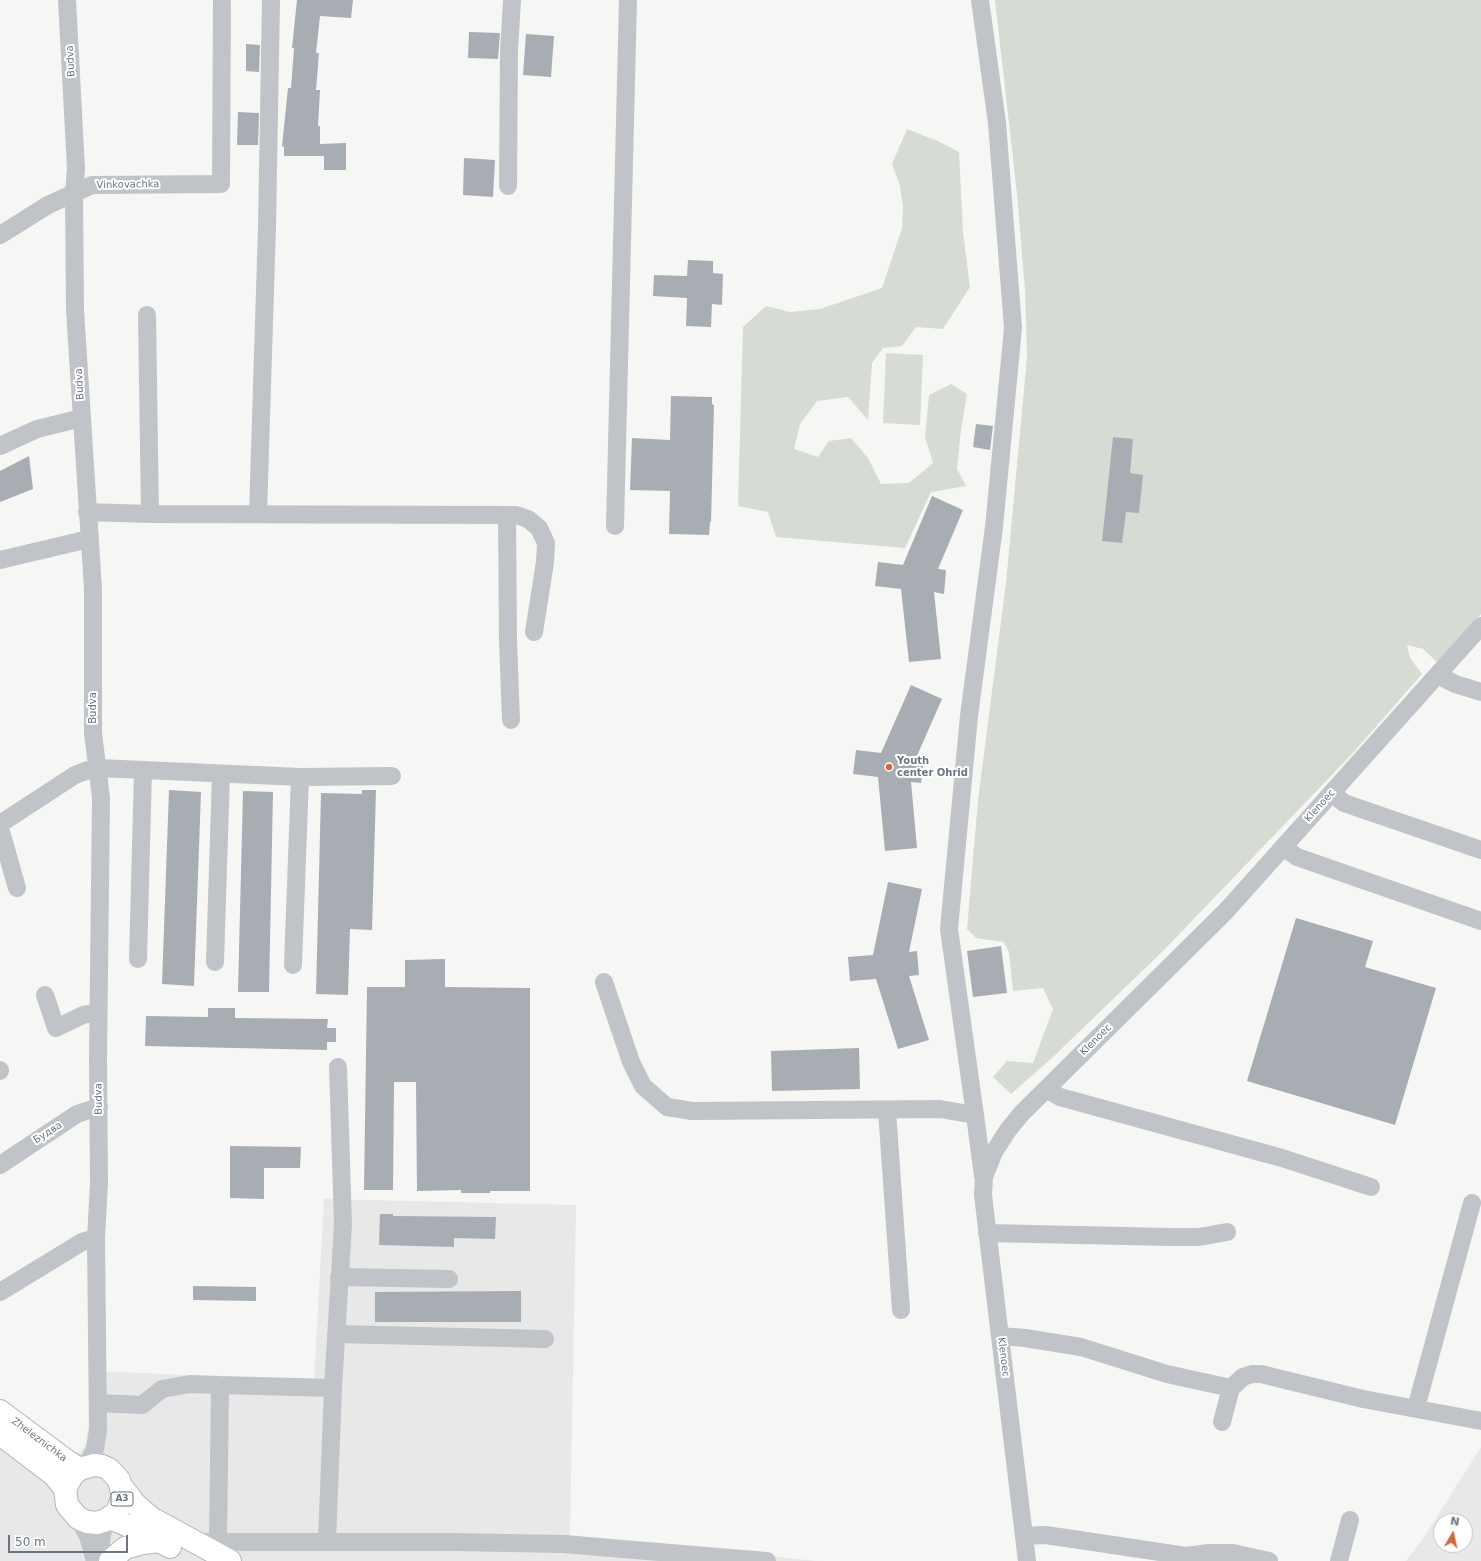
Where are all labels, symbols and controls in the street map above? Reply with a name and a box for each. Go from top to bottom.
street label: Budva [64,45,78,77]
street label: Vinkovachka [96,178,160,192]
street label: Budva [73,368,87,400]
street label: Budva [87,692,99,724]
place label: Youth center Ohrid [897,755,968,778]
marker: Youth center Ohrid [884,762,894,772]
street label: Klenoec [1302,787,1338,825]
street label: Klenoec [1078,1022,1114,1058]
street label: Budva [93,1083,105,1115]
street label: Будва [31,1119,65,1147]
street label: Klenoec [995,1337,1011,1377]
street label: Zheleznichka [9,1415,69,1465]
road number: A3 [111,1492,133,1506]
north arrow [1433,1513,1473,1553]
text: N [1449,1515,1460,1529]
scale bar [10,1527,130,1553]
text: 50 m [15,1535,46,1549]

